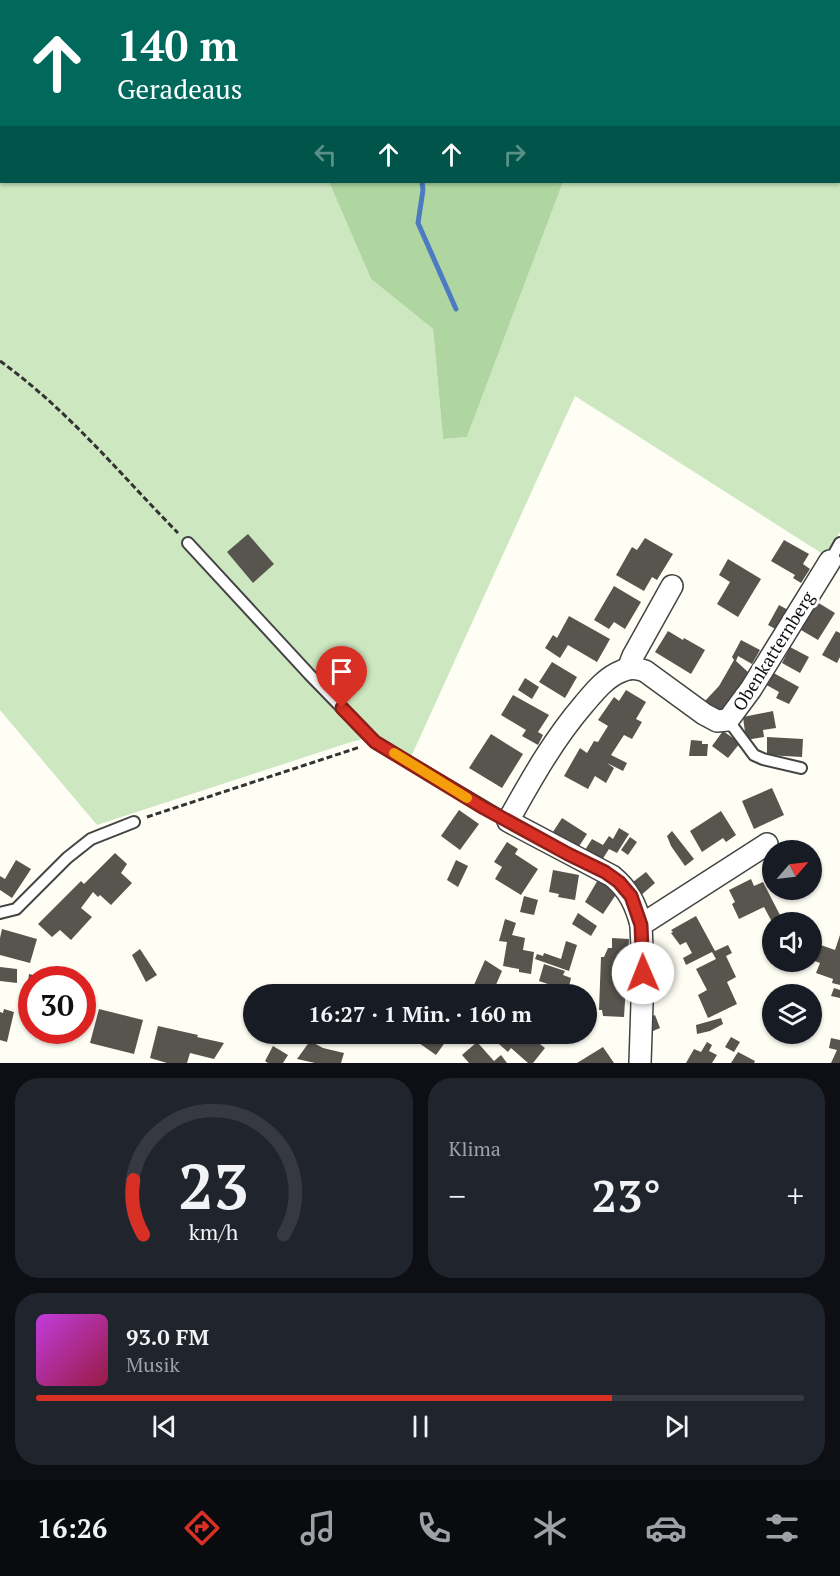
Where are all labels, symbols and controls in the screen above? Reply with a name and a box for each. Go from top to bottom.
text: 140 m [117,17,238,73]
icon: ahead [18,24,96,102]
text: Geradeaus [117,71,243,107]
icon: left [309,138,342,171]
icon: ahead [372,138,405,171]
icon: ahead [435,138,468,171]
icon: right [498,138,531,171]
street label: Obenkatternberg [727,586,820,715]
pin [316,646,367,708]
icon: arrive [325,655,358,688]
north arrow [762,840,822,900]
map controls [762,840,822,1044]
button: sound [762,912,822,972]
position arrow [611,941,675,1005]
speed limit sign: 30 [18,966,96,1044]
button: layers [762,984,822,1044]
text: 16:27 · 1 Min. · 160 m [308,999,532,1028]
text: Klima [449,1135,501,1162]
text: 23 [178,1144,249,1227]
text: 23° [592,1165,661,1225]
text: − [449,1174,466,1217]
text: + [786,1174,804,1217]
text: km/h [189,1218,239,1246]
text: 93.0 FM [126,1322,209,1351]
text: Musik [126,1351,180,1378]
icon: previous [148,1410,181,1443]
icon: pause [404,1410,437,1443]
icon: next [660,1410,693,1443]
icon: directions [181,1507,223,1549]
icon: music [297,1507,339,1549]
icon: phone [413,1507,455,1549]
icon: climate [529,1507,571,1549]
icon: car [645,1507,687,1549]
icon: filters [761,1507,803,1549]
text: 16:26 [37,1510,107,1546]

